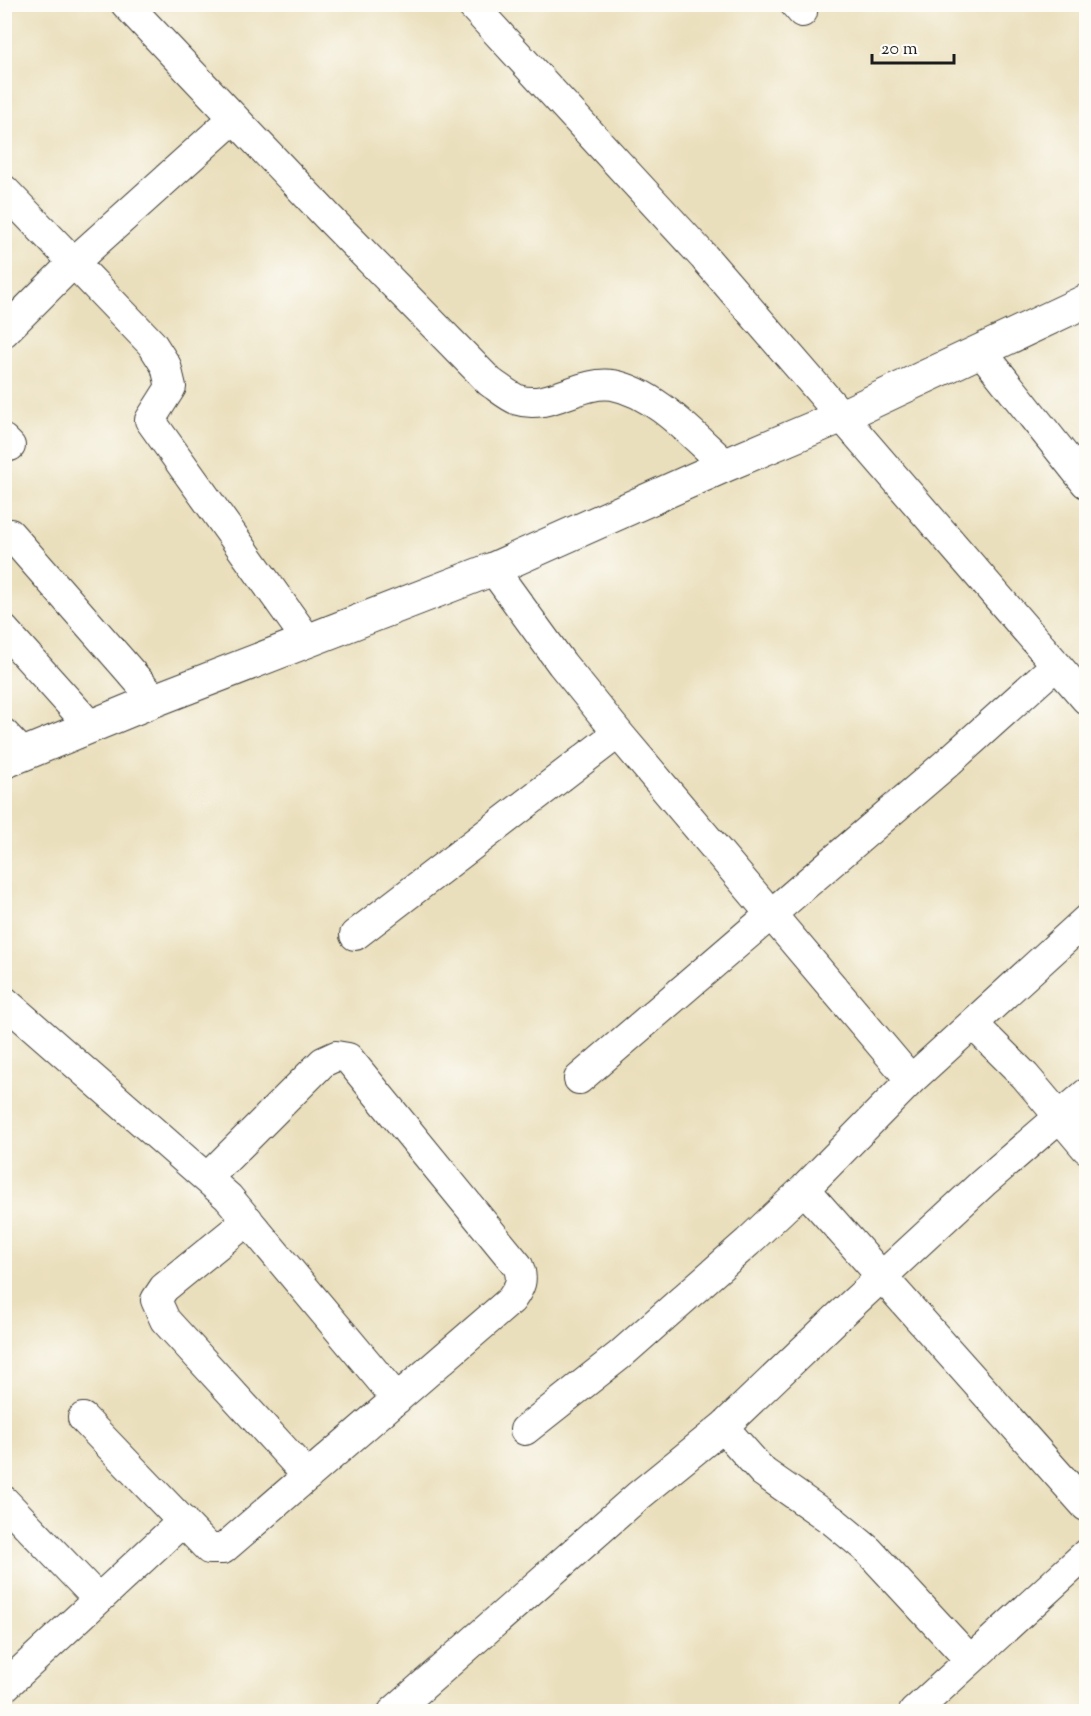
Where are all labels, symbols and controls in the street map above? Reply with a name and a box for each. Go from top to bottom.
scale bar [872,27,954,65]
text: 20 m [881,37,918,63]

